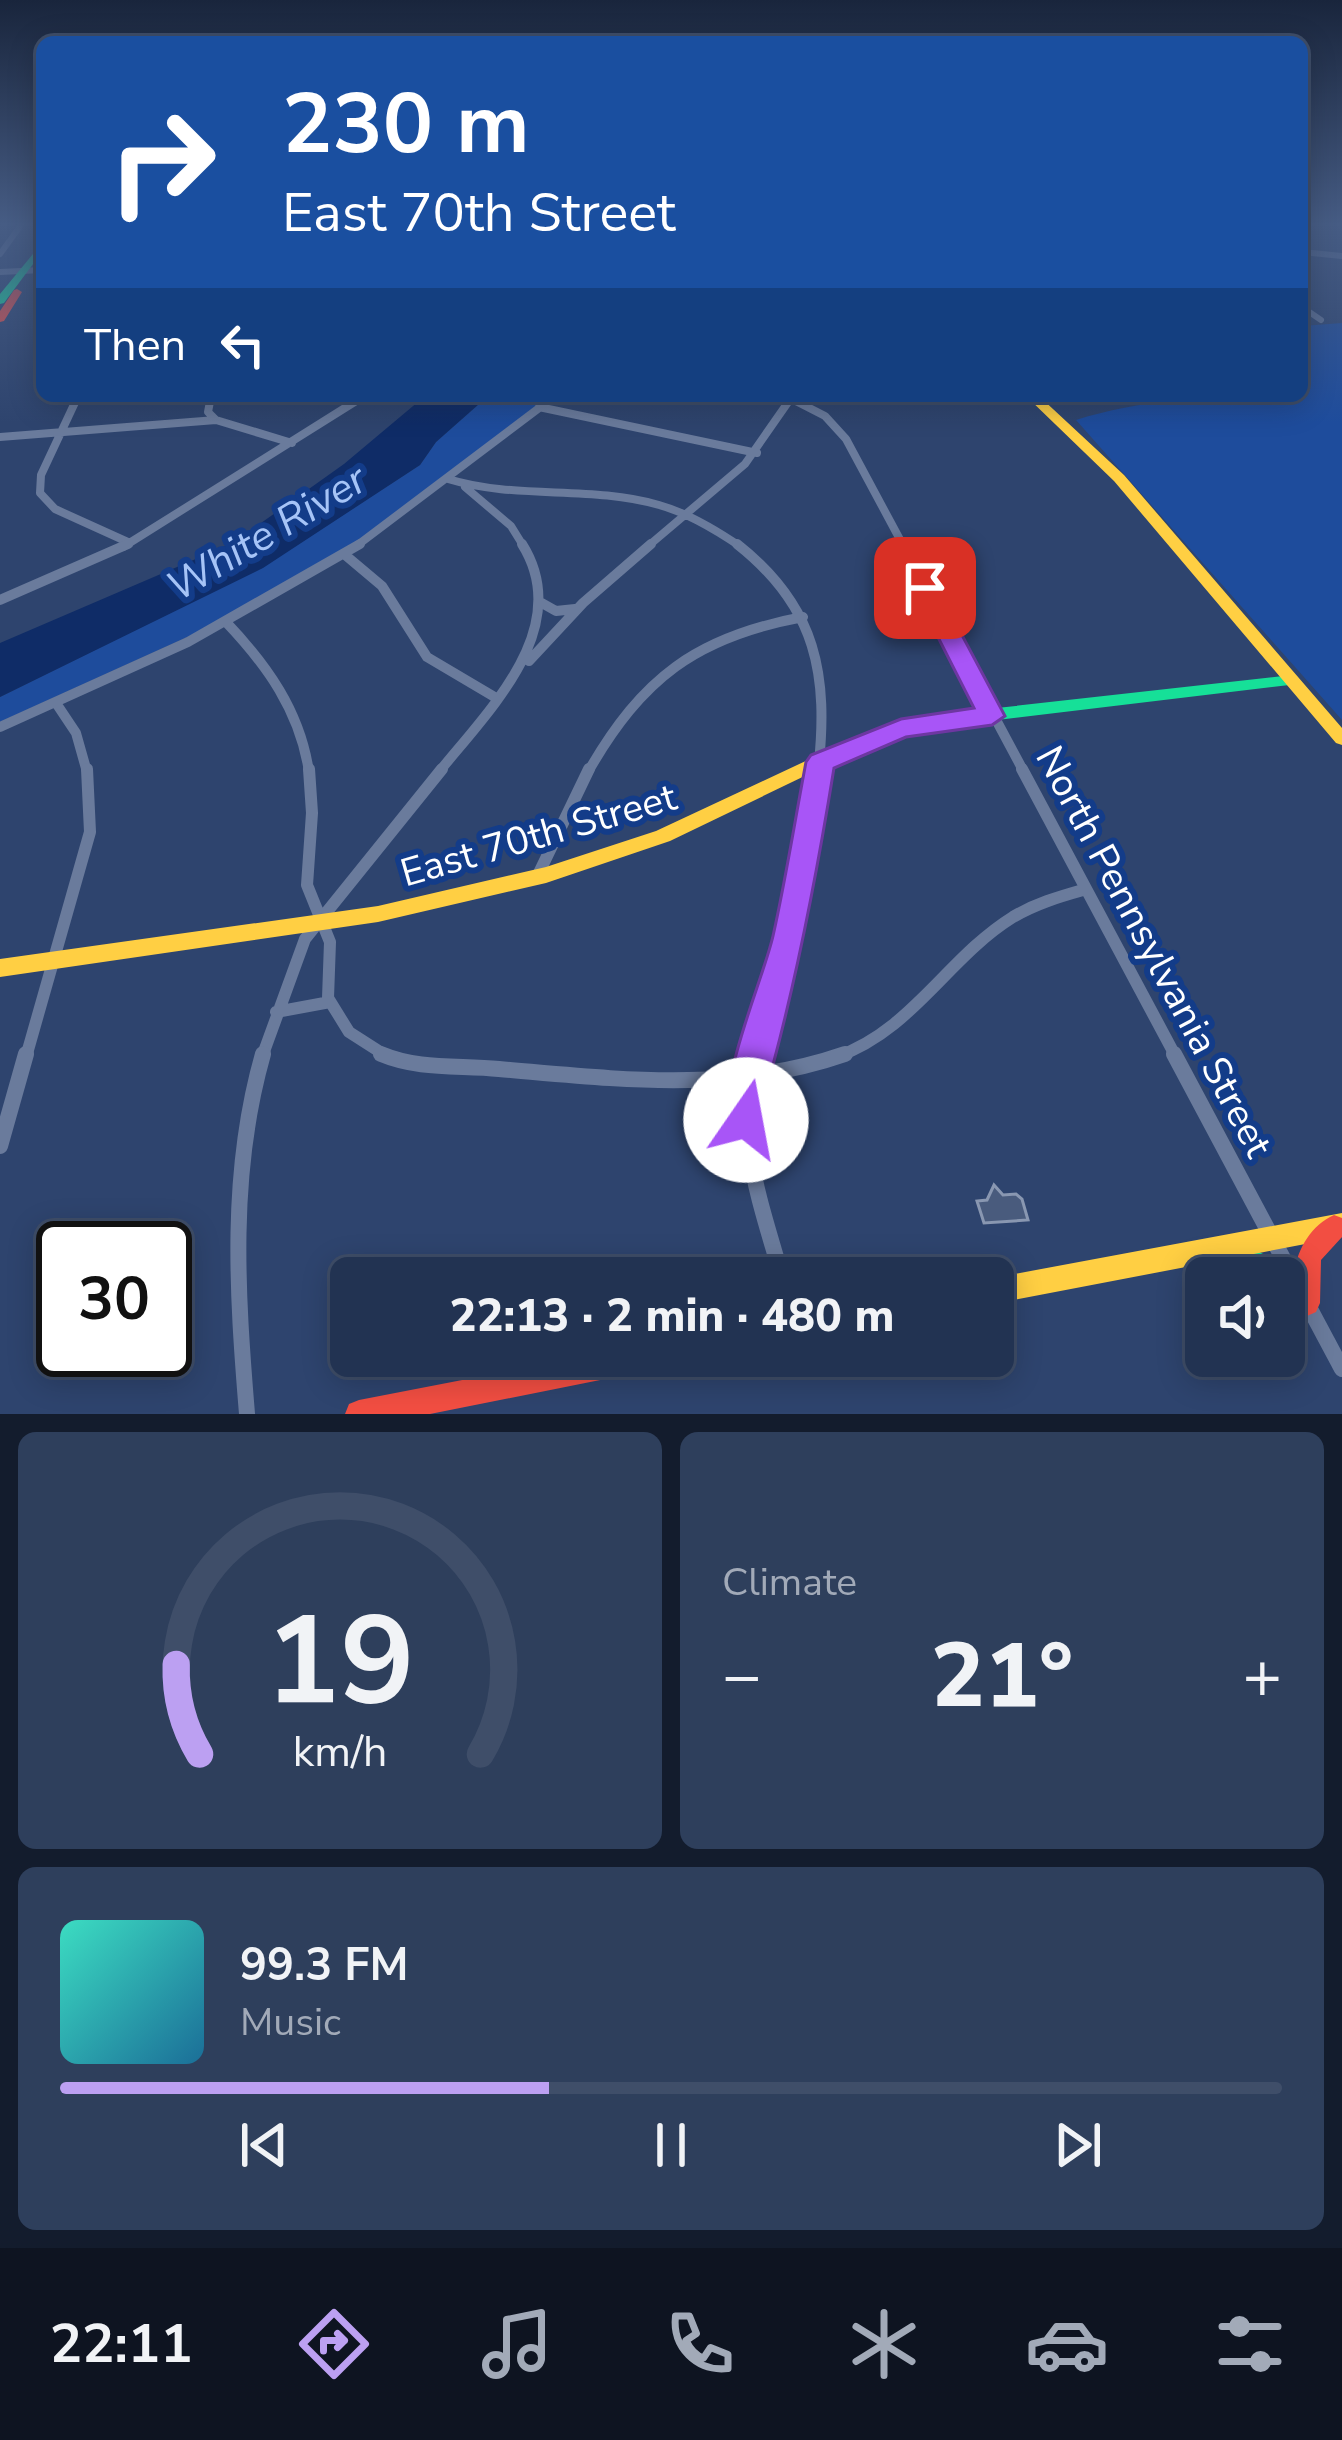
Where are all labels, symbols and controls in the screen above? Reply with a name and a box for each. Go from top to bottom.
text: 230 m [282,67,530,182]
icon: right [84,84,240,240]
text: East 70th Street [282,176,676,250]
icon: left [210,312,276,378]
text: Then [84,315,186,376]
water label: White River [156,451,378,615]
pin [874,537,976,639]
icon: arrive [892,555,958,621]
street label: North Pennsylvania Street [1023,737,1285,1167]
street label: East 70th Street [394,771,683,900]
position arrow [683,1057,809,1183]
speed limit sign: 30 [36,1221,192,1377]
map controls [1185,1257,1305,1377]
button: sound [1185,1257,1305,1377]
text: 22:13 · 2 min · 480 m [449,1286,895,1347]
text: Climate [722,1556,857,1609]
text: 19 [265,1577,415,1747]
text: 21° [931,1615,1073,1738]
text: − [722,1631,762,1721]
text: + [1242,1631,1282,1721]
text: km/h [293,1722,387,1780]
text: 99.3 FM [240,1935,409,1996]
text: Music [240,1996,341,2049]
icon: previous [231,2112,297,2178]
icon: pause [638,2112,704,2178]
icon: next [1045,2112,1111,2178]
icon: directions [292,2302,376,2386]
icon: music [475,2302,559,2386]
icon: phone [658,2302,742,2386]
icon: climate [842,2302,926,2386]
icon: car [1025,2302,1109,2386]
icon: filters [1208,2302,1292,2386]
text: 22:11 [50,2307,193,2381]

